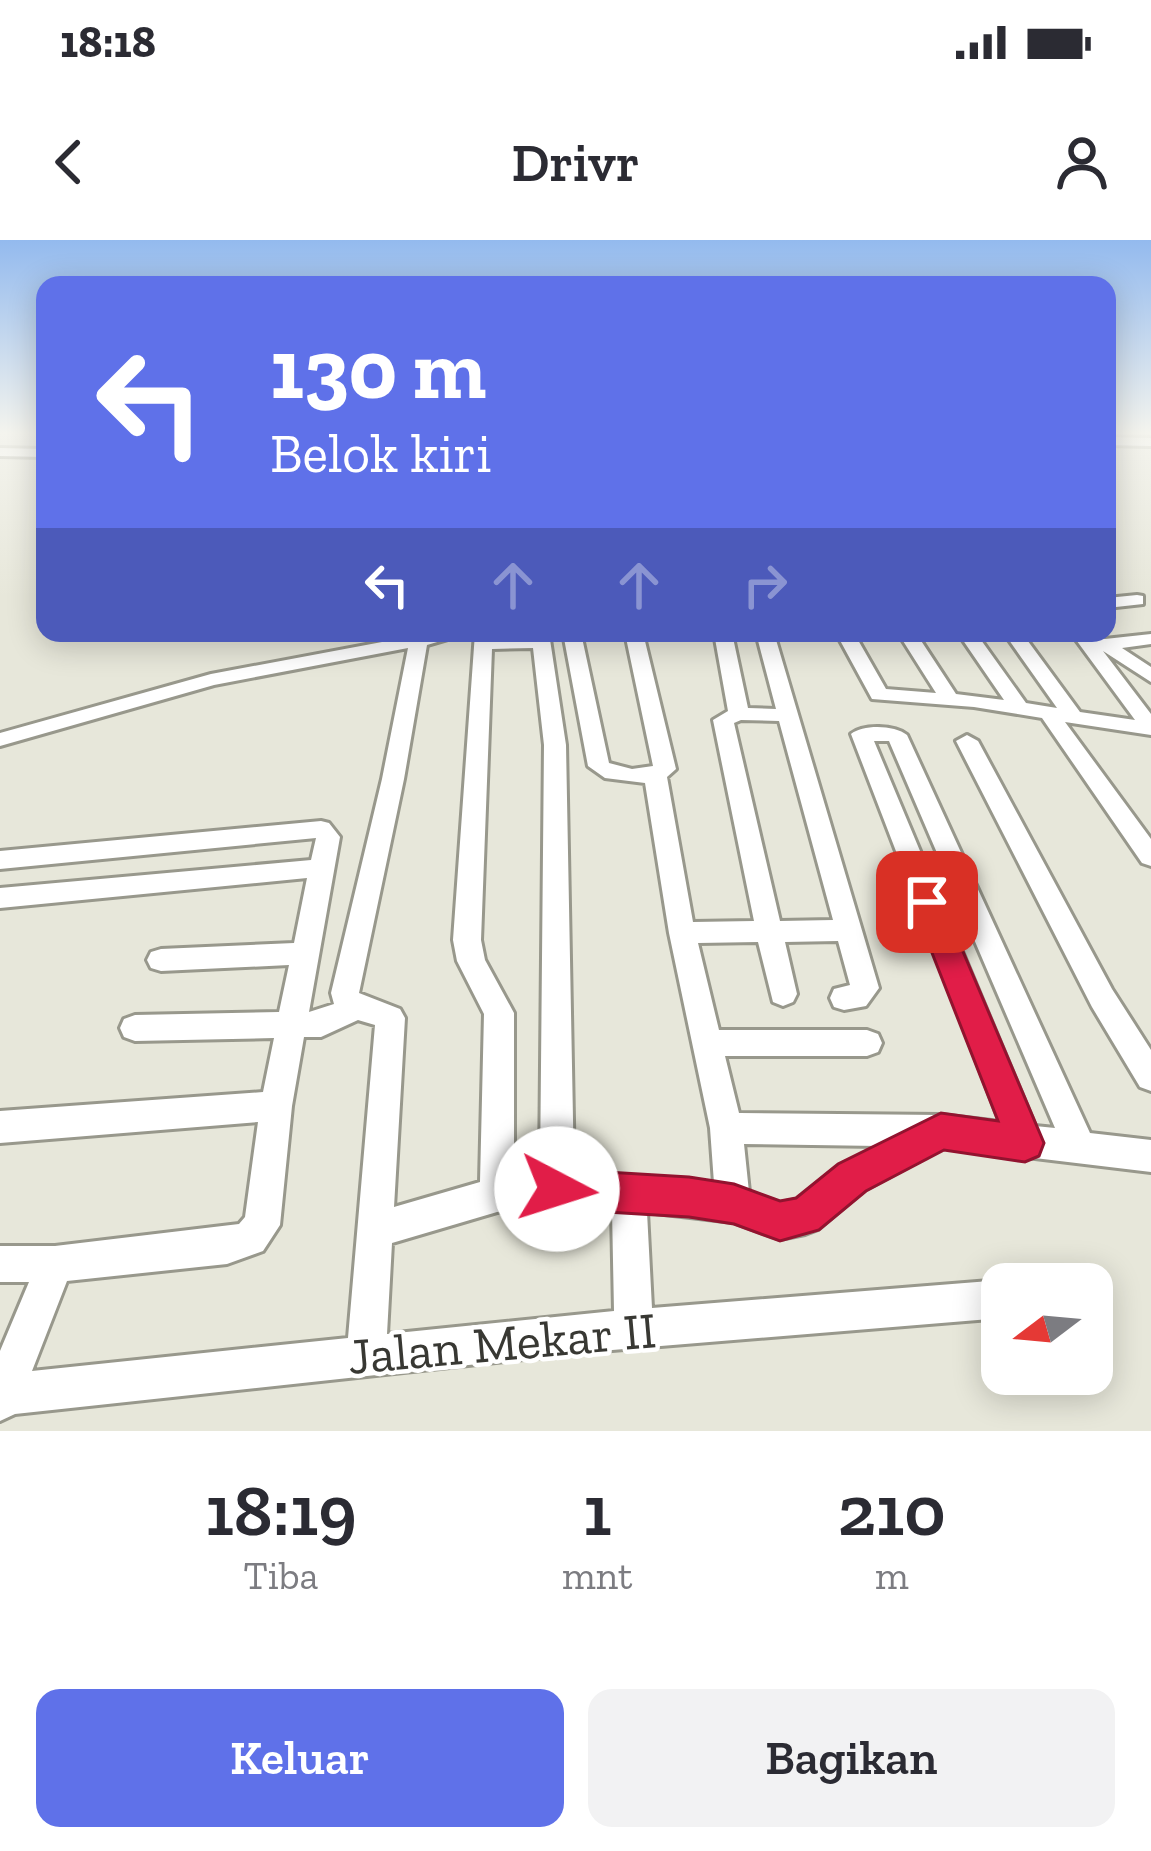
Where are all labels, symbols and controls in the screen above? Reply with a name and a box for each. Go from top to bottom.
text: 18:18 [60,15,156,69]
icon: back [36,129,102,195]
icon: person [1049,129,1115,195]
text: Drivr [512,130,639,195]
text: 130 m [270,319,486,420]
icon: left [72,324,228,480]
text: Belok kiri [270,421,491,486]
icon: left [354,552,420,618]
icon: ahead [480,552,546,618]
icon: ahead [606,552,672,618]
icon: right [732,552,798,618]
pin [876,851,978,953]
icon: arrive [894,869,960,935]
position arrow [494,1126,620,1252]
north arrow [981,1263,1113,1395]
map controls [981,1263,1113,1395]
street label: Jalan Mekar II [345,1299,659,1387]
text: 18:19 [205,1467,357,1553]
text: 1 [583,1467,612,1553]
text: 210 [838,1467,946,1553]
text: Tiba [244,1552,318,1599]
text: mnt [562,1552,632,1599]
text: m [875,1552,909,1599]
button: Keluar [36,1689,564,1827]
button: Bagikan [588,1689,1115,1827]

